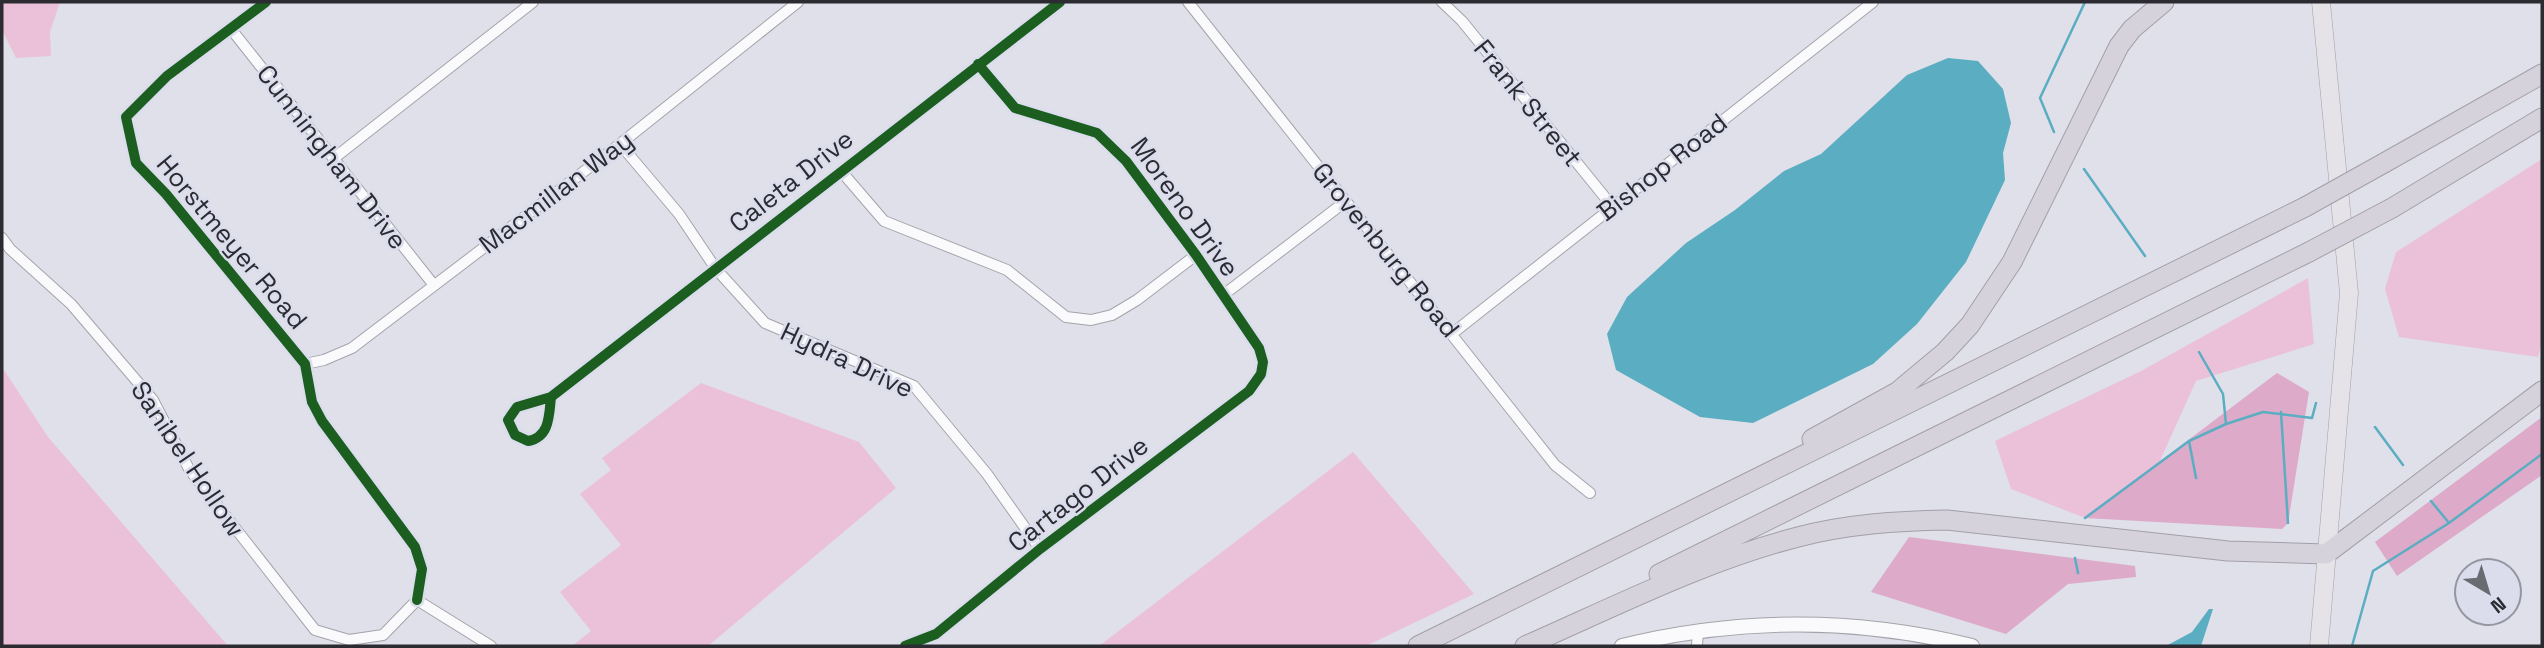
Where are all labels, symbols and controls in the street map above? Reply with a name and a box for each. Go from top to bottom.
street label: Frank Street [1466,32,1590,174]
street label: Cunningham Drive [249,58,415,256]
street label: Bishop Road [1590,105,1734,229]
street label: Caleta Drive [722,122,860,240]
street label: Macmillan Way [472,123,640,261]
street label: Moreno Drive [1123,131,1247,283]
street label: Horstmeyer Road [149,148,315,336]
street label: Grovenburg Road [1305,155,1467,345]
street label: Hydra Drive [775,314,919,406]
street label: Sanibel Hollow [123,375,253,543]
street label: Cartago Drive [1001,428,1155,560]
north arrow [2453,557,2523,627]
text: N [2485,591,2511,619]

